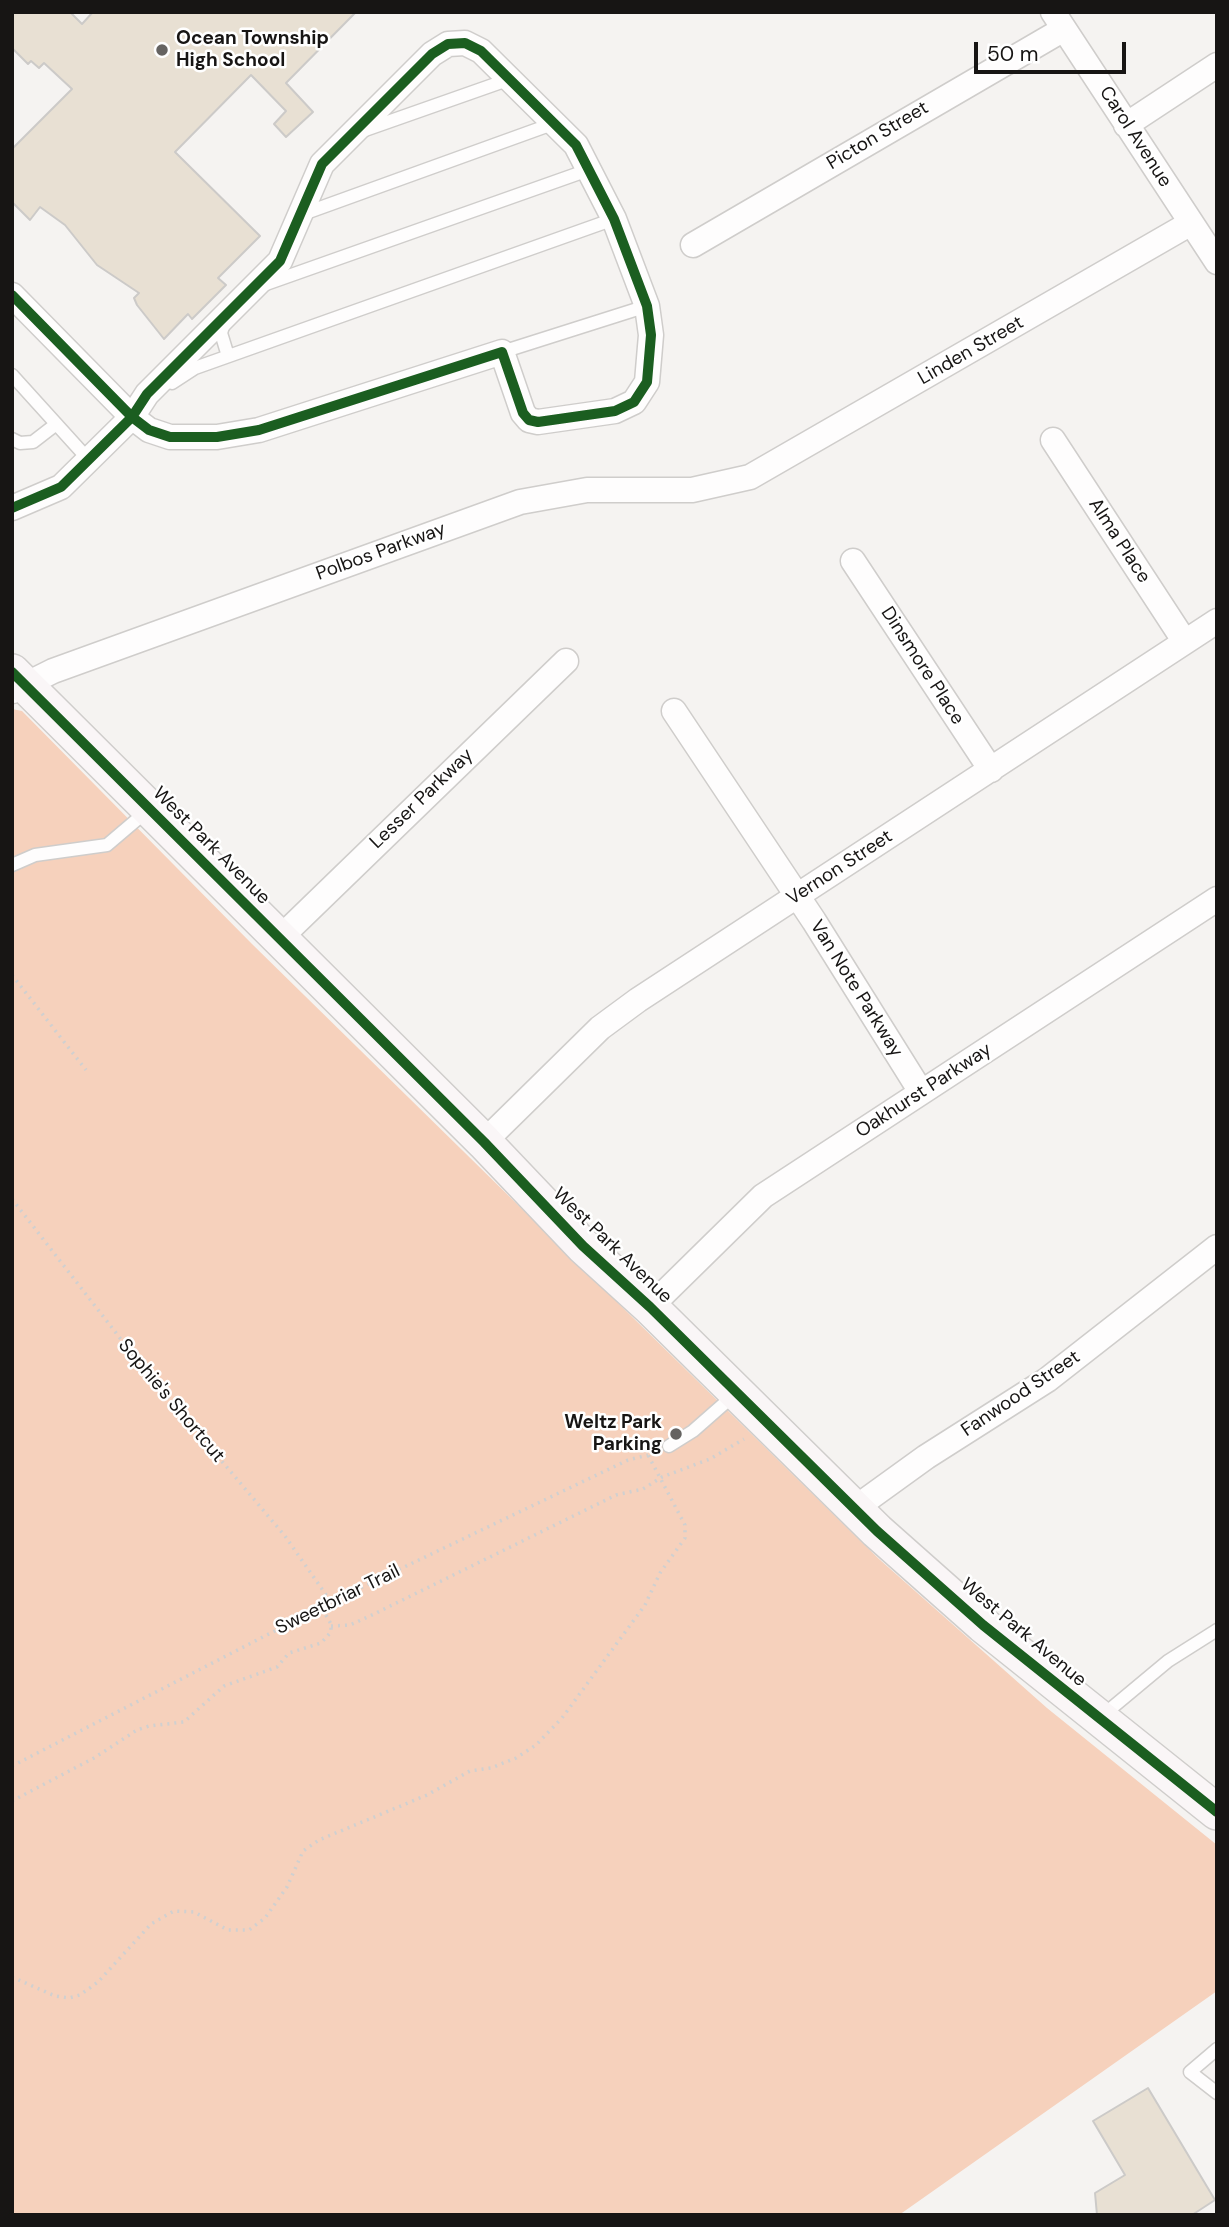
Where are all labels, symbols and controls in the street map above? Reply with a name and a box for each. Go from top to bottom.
place label: Ocean Township High School [176,28,329,72]
scale bar [977,28,1129,72]
text: 50 m [987,40,1038,68]
marker: Ocean Township High School [154,42,170,58]
street label: Carol Avenue [1094,82,1176,192]
street label: Picton Street [823,97,933,175]
street label: Linden Street [914,312,1028,390]
street label: Alma Place [1083,494,1155,588]
street label: Polbos Parkway [313,518,449,586]
street label: Dinsmore Place [875,603,969,729]
street label: Lesser Parkway [366,744,478,854]
street label: West Park Avenue [147,782,275,910]
street label: Vernon Street [783,825,897,911]
street label: Van Note Parkway [805,916,907,1062]
street label: Oakhurst Parkway [852,1039,996,1143]
street label: West Park Avenue [548,1183,676,1309]
street label: Sophie's Shortcut [113,1335,229,1467]
street label: Fanwood Street [957,1346,1085,1442]
place label: Weltz Park Parking [564,1412,662,1456]
marker: Weltz Park Parking [668,1426,684,1442]
street label: Sweetbriar Trail [272,1560,404,1640]
street label: West Park Avenue [956,1574,1090,1692]

